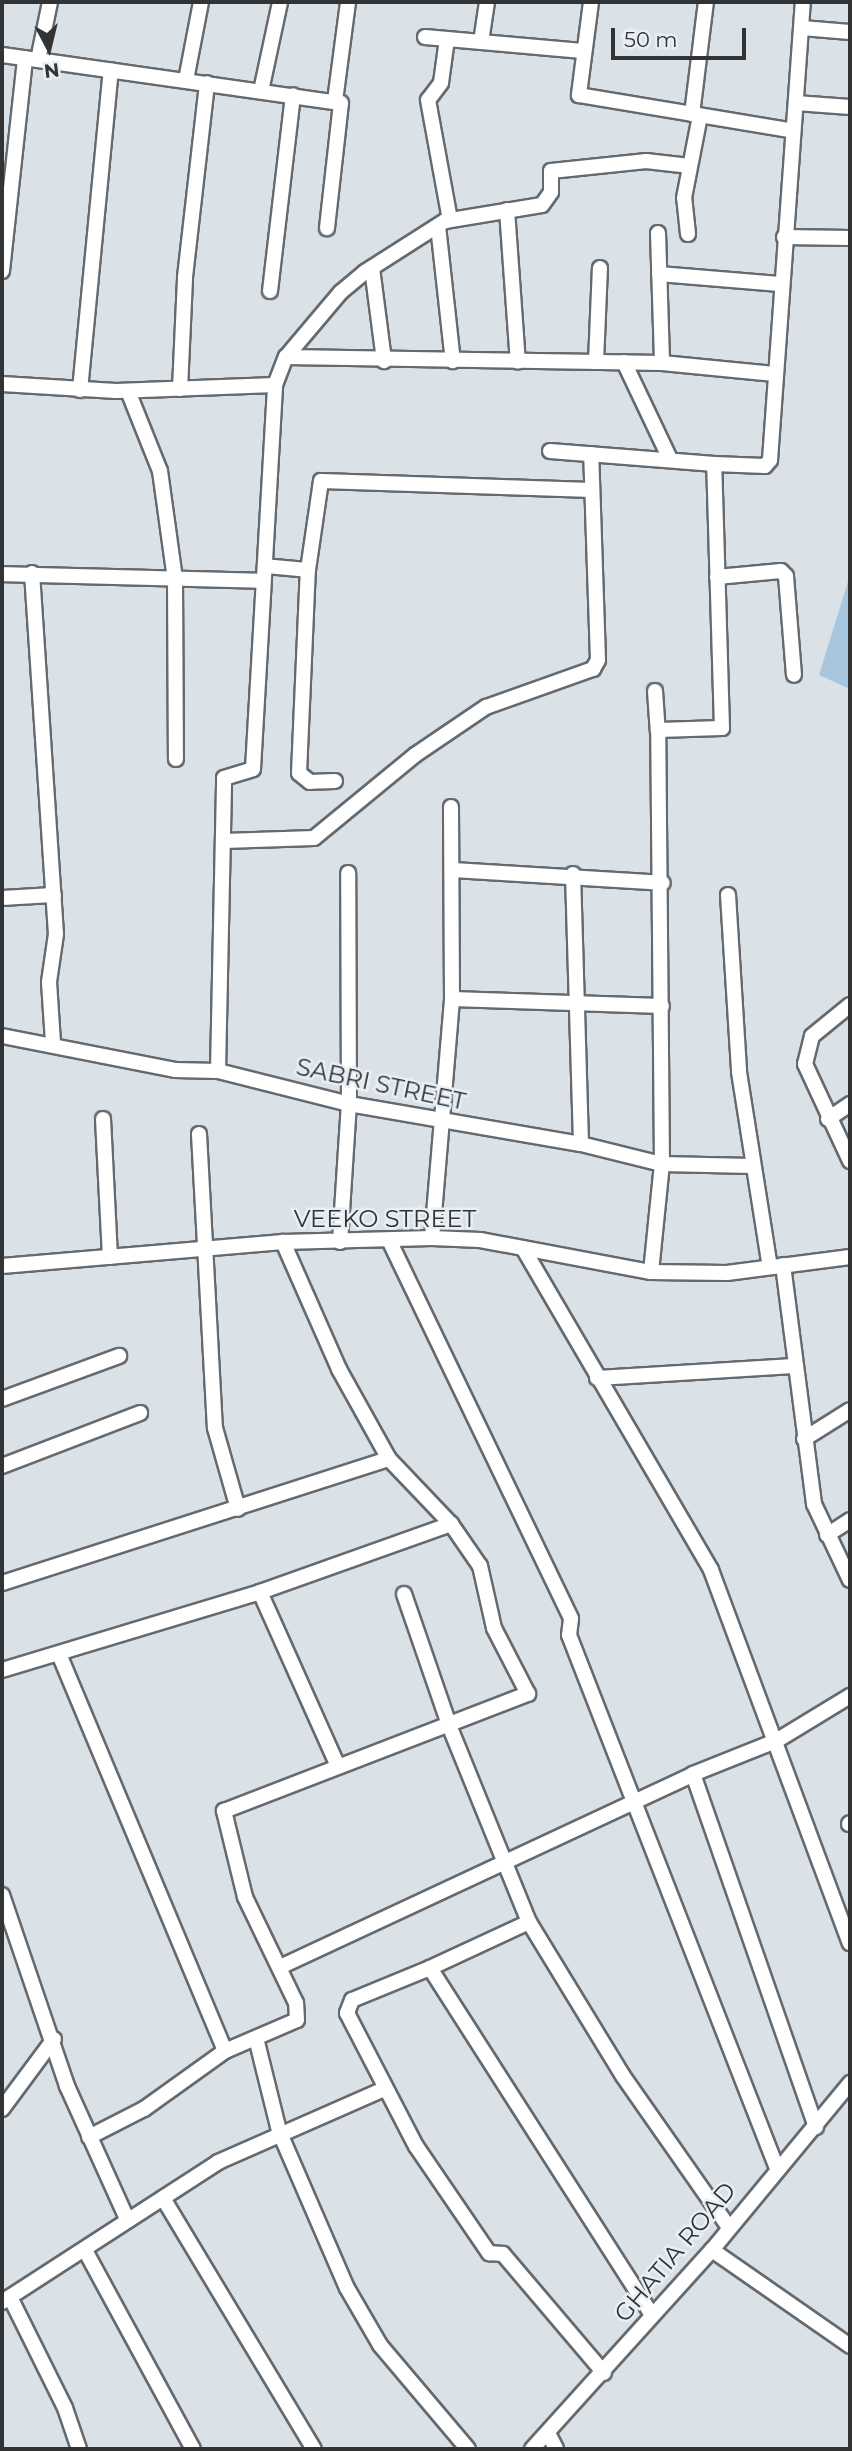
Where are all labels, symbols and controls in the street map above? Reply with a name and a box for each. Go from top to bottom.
north arrow [14,14,84,84]
scale bar [614,14,749,58]
text: 50 m [624,27,678,52]
text: N [43,58,61,83]
street label: SABRI STREET [294,1052,468,1116]
street label: VEEKO STREET [294,1205,476,1233]
street label: GHATIA ROAD [608,2176,742,2328]

